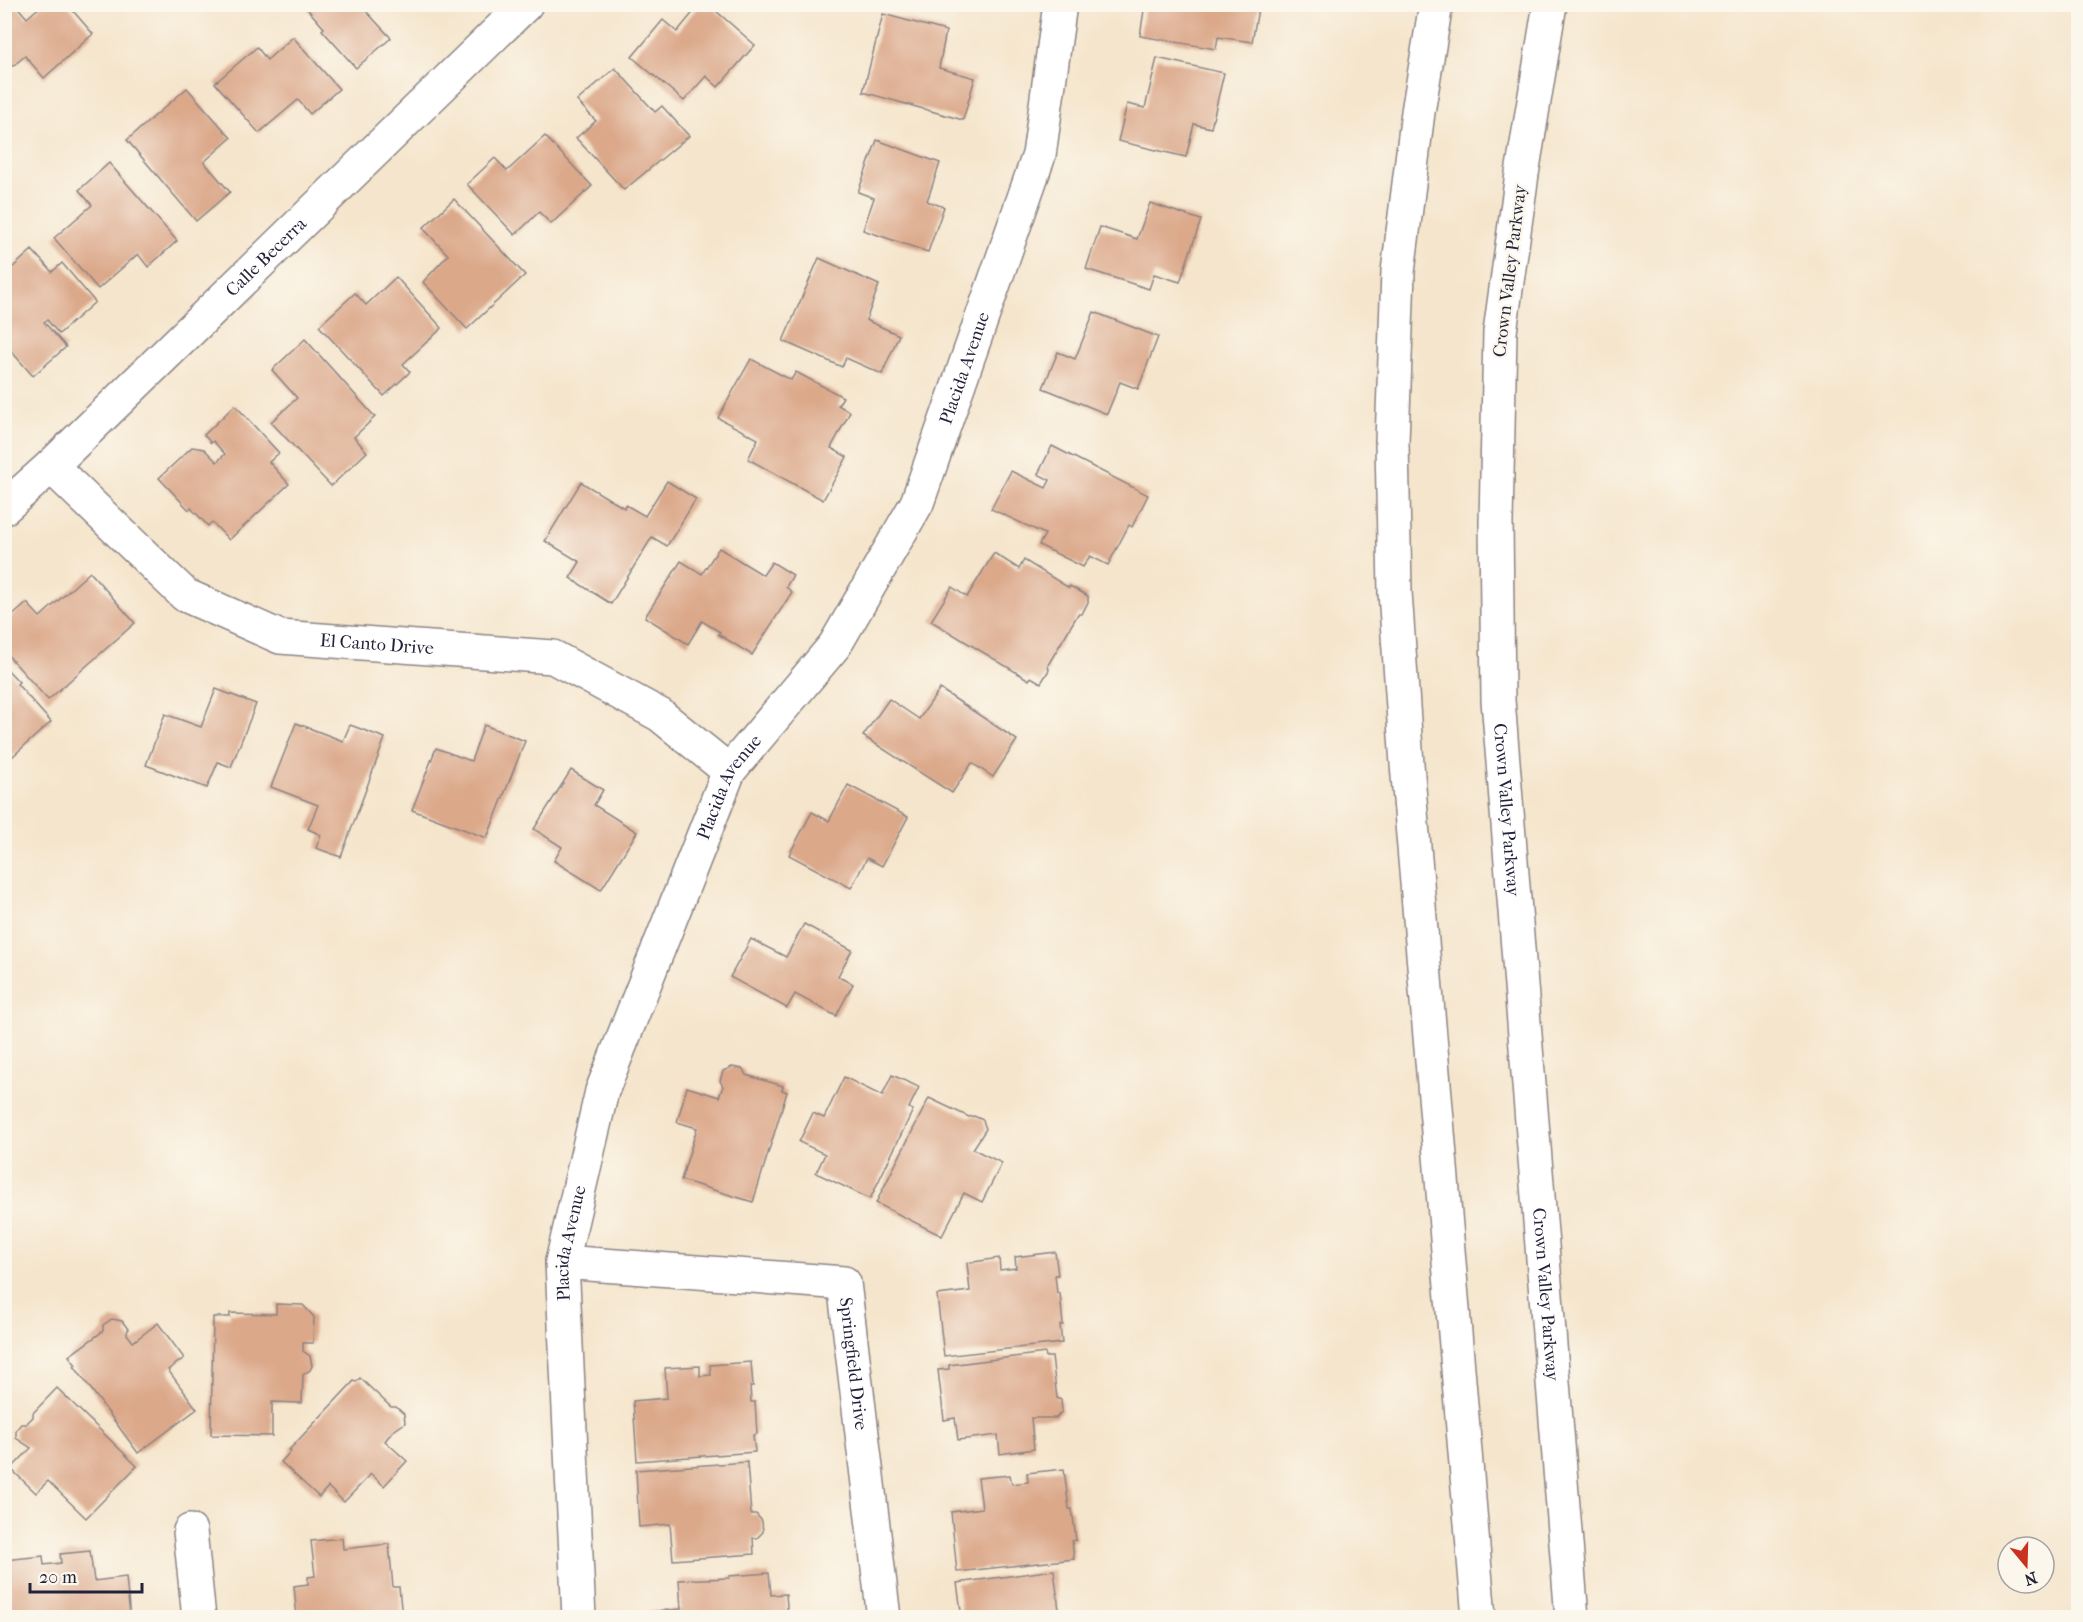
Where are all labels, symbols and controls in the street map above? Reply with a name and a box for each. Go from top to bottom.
street label: Crown Valley Parkway [1489,182,1531,358]
street label: Calle Becerra [221,213,311,301]
street label: Placida Avenue [935,309,994,427]
street label: El Canto Drive [319,629,435,659]
street label: Crown Valley Parkway [1489,722,1524,899]
street label: Placida Avenue [692,730,766,843]
street label: Placida Avenue [551,1183,590,1302]
street label: Crown Valley Parkway [1528,1207,1563,1383]
street label: Springfield Drive [835,1296,872,1431]
north arrow [1996,1535,2056,1595]
scale bar [30,1556,142,1594]
text: 20 m [39,1567,77,1588]
text: N [2021,1568,2040,1590]

